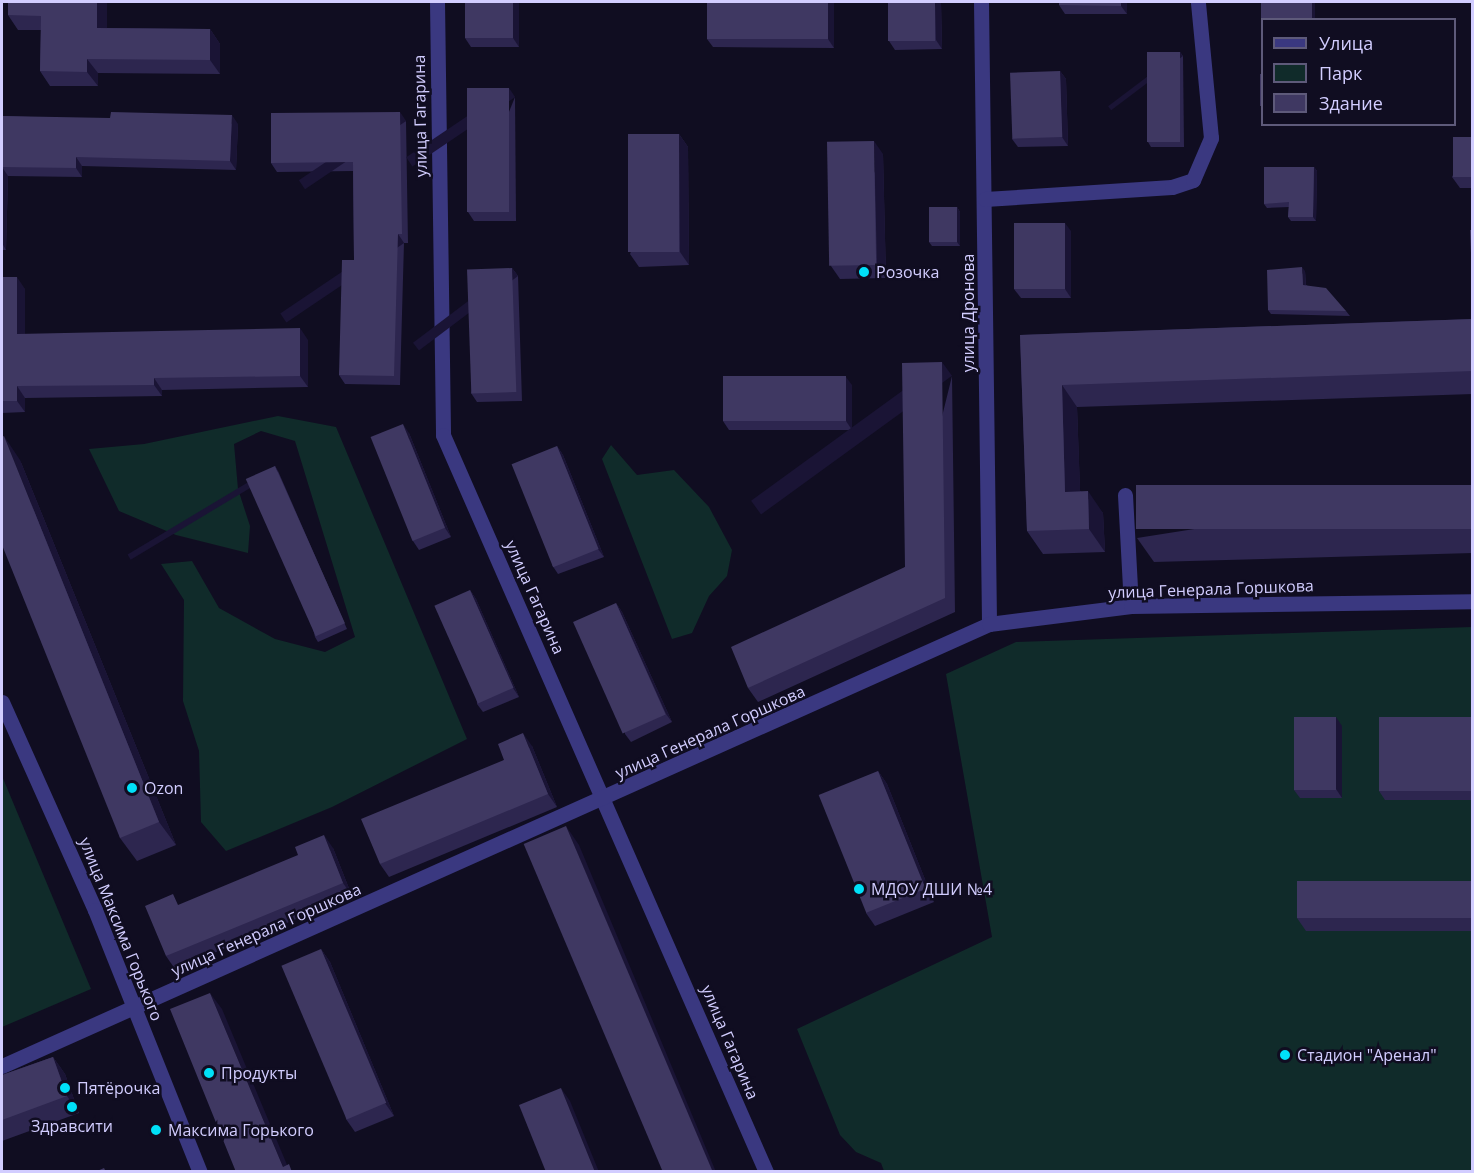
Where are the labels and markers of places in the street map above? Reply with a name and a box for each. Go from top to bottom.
place label: Розочка [876,262,939,282]
marker: Розочка [857,265,871,279]
place label: Ozon [144,778,183,798]
marker: Ozon [125,781,139,795]
place label: МДОУ ДШИ №4 [871,879,992,899]
marker: МДОУ ДШИ №4 [852,882,866,896]
place label: Стадион "Аренал" [1297,1045,1437,1065]
marker: Стадион "Аренал" [1278,1048,1292,1062]
place label: Продукты [221,1063,297,1083]
marker: Продукты [202,1066,216,1080]
place label: Пятёрочка [77,1078,160,1098]
marker: Пятёрочка [58,1081,72,1095]
marker: Здравсити [65,1100,79,1114]
place label: Здравсити [31,1116,113,1136]
place label: Максима Горького [168,1120,314,1140]
marker: Максима Горького [149,1123,163,1137]

